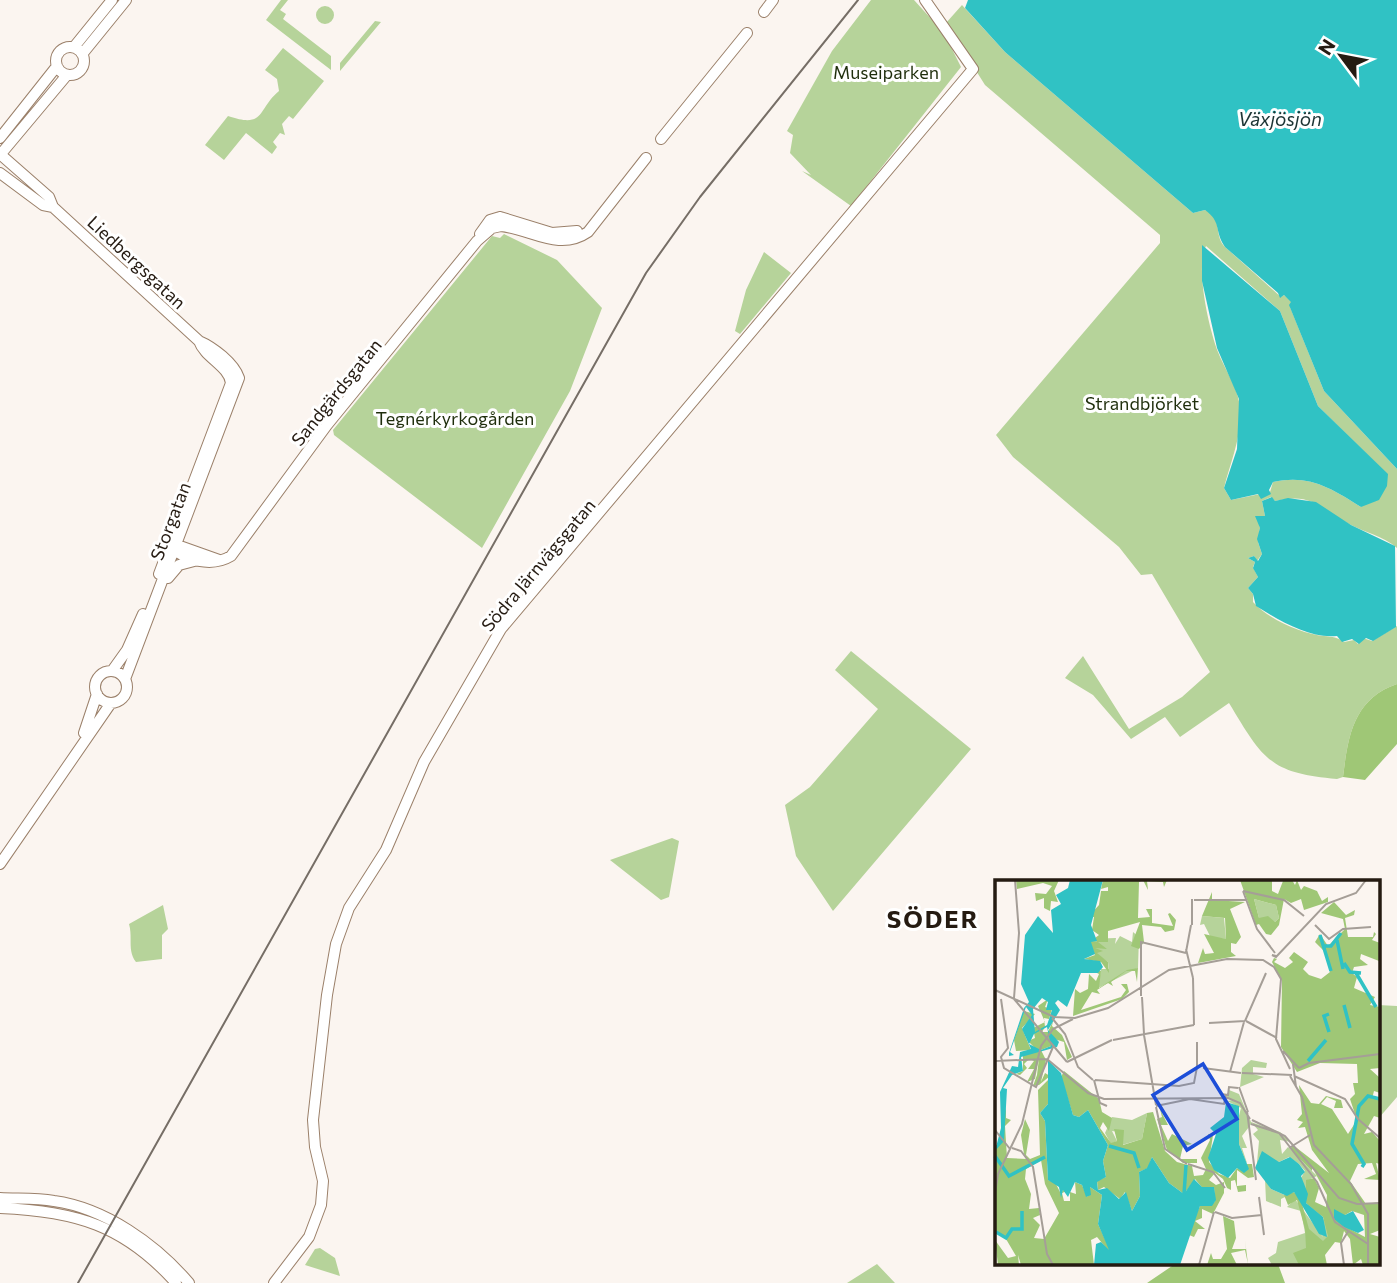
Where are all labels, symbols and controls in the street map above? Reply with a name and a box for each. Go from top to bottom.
north arrow [1306,21,1376,91]
text: N [1313,35,1340,59]
park label: Museiparken [833,61,939,83]
water label: Växjösjön [1238,107,1322,130]
street label: Liedbergsgatan [83,211,191,313]
street label: Sandgärdsgatan [286,334,386,450]
park label: Strandbjörket [1085,392,1199,414]
park label: Tegnérkyrkogården [376,407,534,429]
street label: Storgatan [145,479,195,563]
street label: Södra Järnvägsgatan [476,494,600,636]
inset map [995,880,1380,1266]
district label: SÖDER [887,904,979,933]

